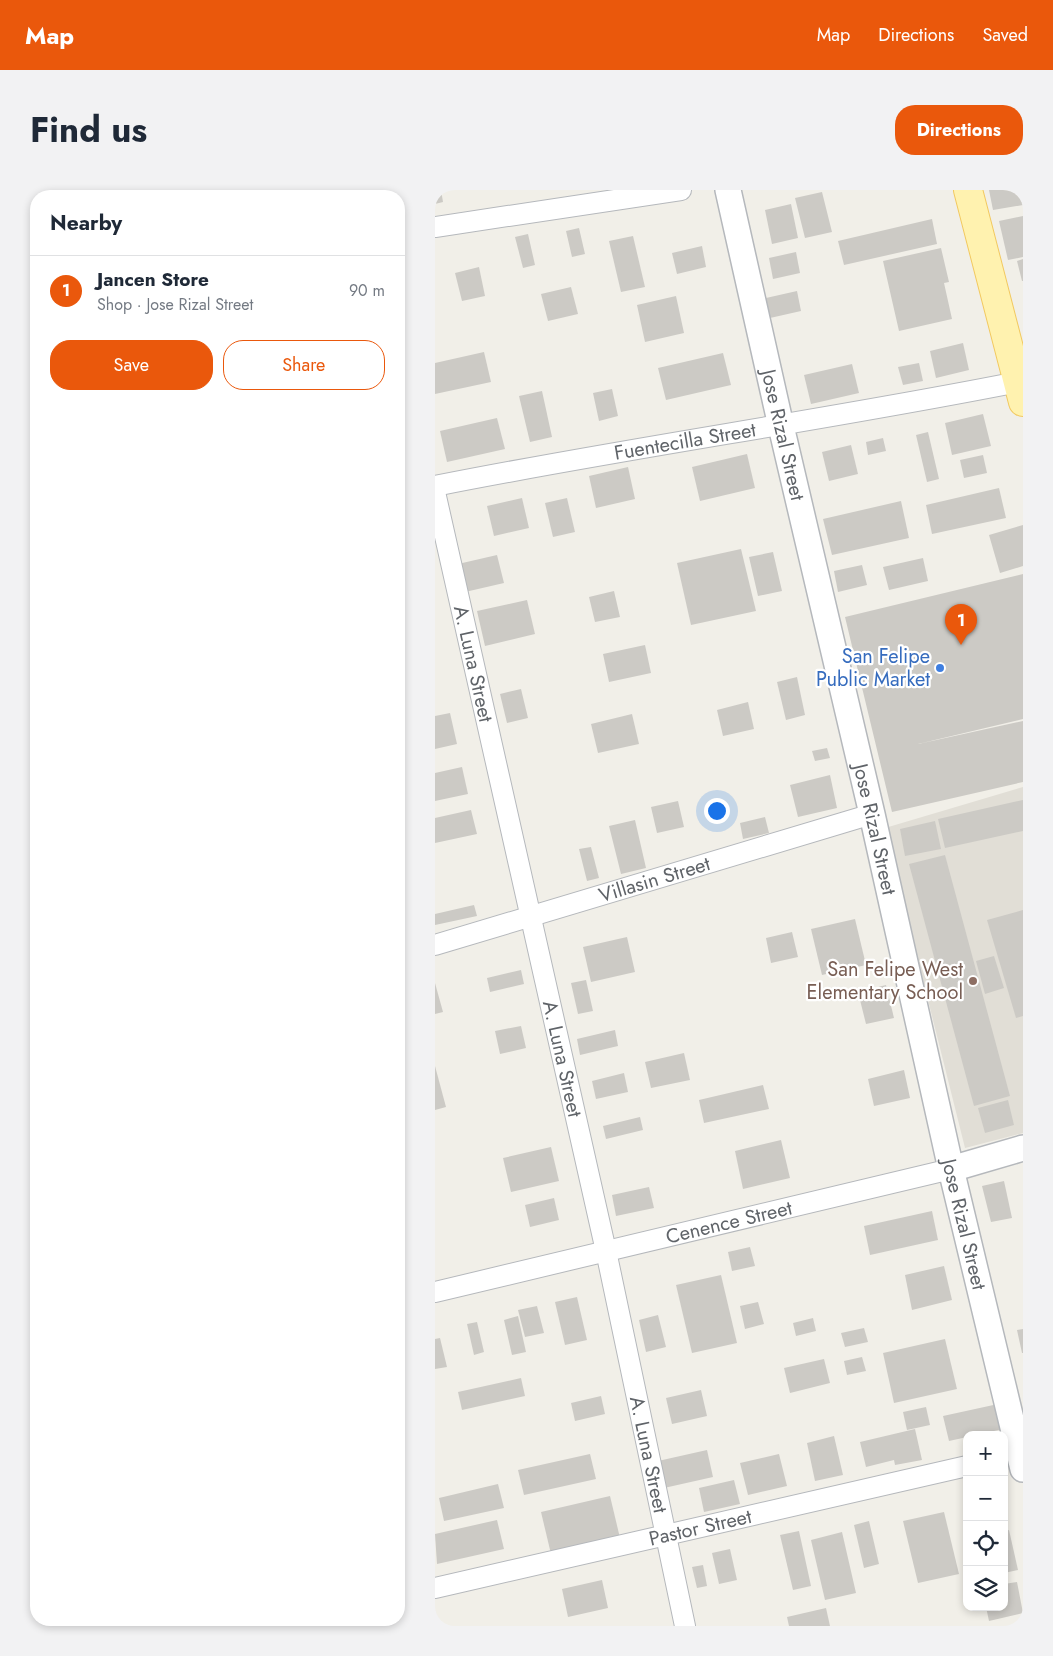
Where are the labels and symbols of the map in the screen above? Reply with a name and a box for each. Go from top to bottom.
street label: Jose Rizal Street [754,364,813,503]
street label: Fuentecilla Street [612,415,758,467]
street label: A. Luna Street [446,603,501,725]
pin: 1 [945,604,977,645]
place label: San Felipe Public Market [816,642,930,694]
marker: San Felipe Public Market [934,662,946,674]
street label: Jose Rizal Street [845,758,904,898]
your location [704,798,730,824]
street label: Villasin Street [595,849,714,910]
place label: San Felipe West Elementary School [807,955,963,1007]
marker: San Felipe West Elementary School [967,975,979,987]
street label: A. Luna Street [535,998,590,1120]
street label: Jose Rizal Street [934,1153,994,1293]
street label: Cenence Street [663,1193,795,1251]
street label: A. Luna Street [622,1393,675,1516]
street label: Pastor Street [646,1501,754,1553]

